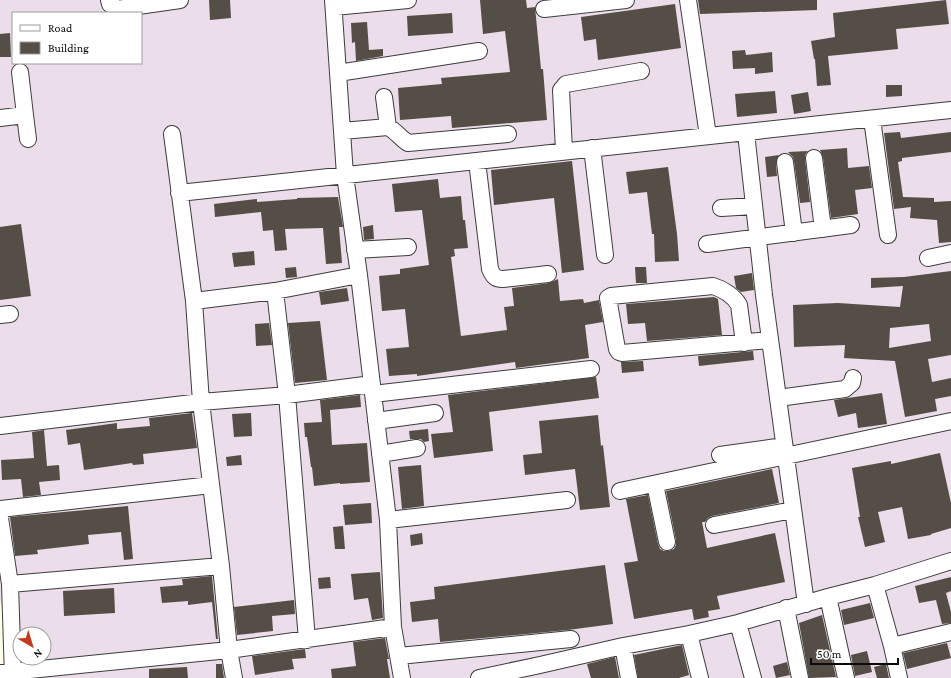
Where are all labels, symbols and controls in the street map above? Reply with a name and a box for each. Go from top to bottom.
legend [12,12,142,64]
text: Road [48,21,73,35]
text: Building [48,41,89,55]
north arrow [12,626,52,666]
scale bar [811,640,898,666]
text: N [31,647,45,661]
text: 50 m [817,647,842,661]

